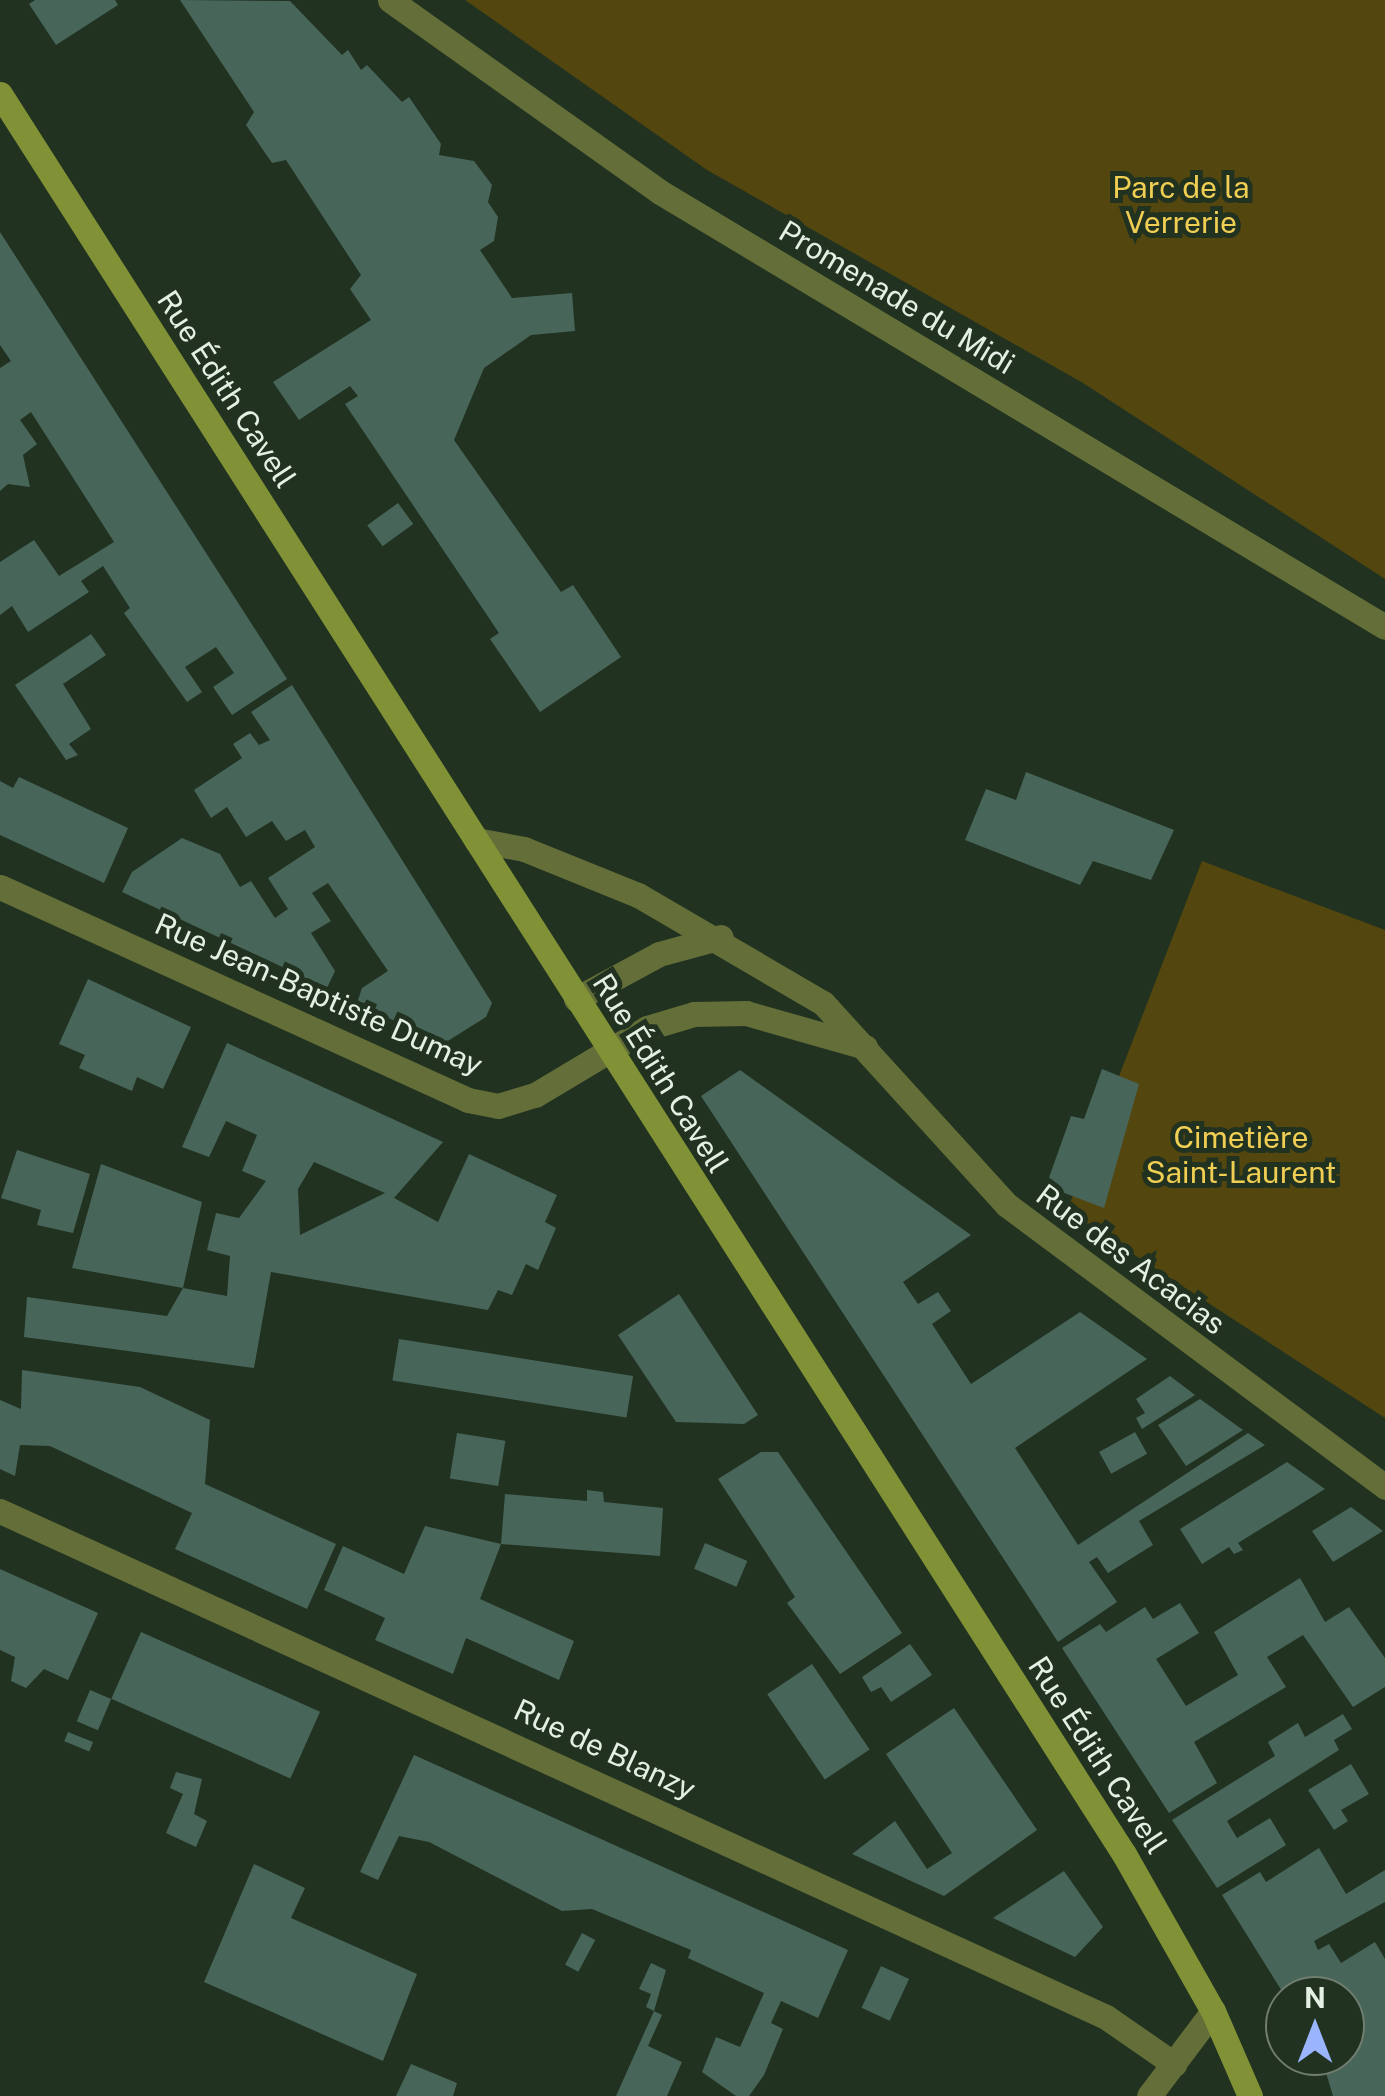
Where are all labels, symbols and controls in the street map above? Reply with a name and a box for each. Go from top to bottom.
park label: Parc de la Verrerie [1112,169,1250,240]
street label: Promenade du Midi [773,212,1021,382]
street label: Rue Édith Cavell [150,284,304,494]
street label: Rue Jean-Baptiste Dumay [149,905,489,1083]
street label: Rue Édith Cavell [585,967,737,1179]
park label: Cimetière Saint-Laurent [1146,1119,1336,1190]
street label: Rue des Acacias [1029,1176,1233,1342]
street label: Rue Édith Cavell [1021,1650,1175,1860]
street label: Rue de Blanzy [508,1691,702,1807]
north arrow [1265,1976,1365,2076]
text: N [1304,1981,1326,2014]

